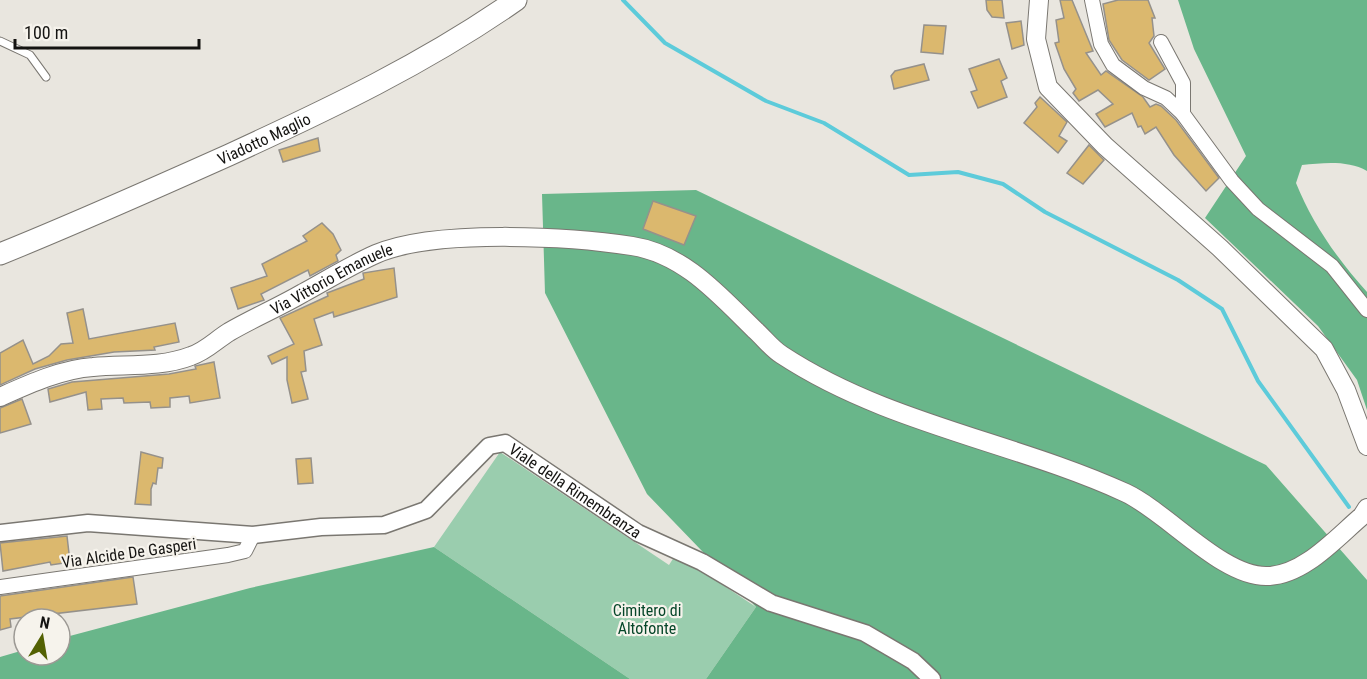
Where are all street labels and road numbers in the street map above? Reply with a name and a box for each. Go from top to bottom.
street label: Viadotto Maglio [214,109,313,168]
street label: Via Vittorio Emanuele [267,239,395,318]
street label: Viale della Rimembranza [505,439,645,542]
street label: Via Alcide De Gasperi [60,534,198,572]

